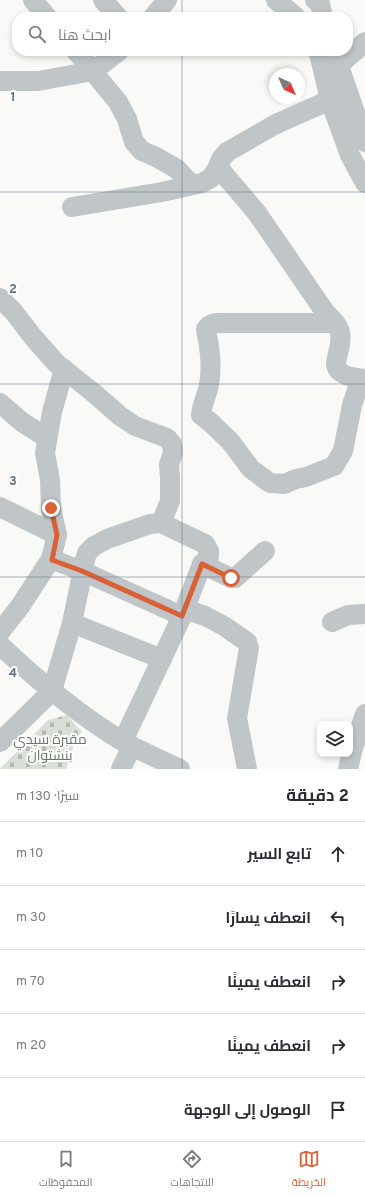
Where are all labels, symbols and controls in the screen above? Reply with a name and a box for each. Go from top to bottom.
search box [12,12,353,56]
icon: search [26,23,48,45]
text: ابحث هنا [58,27,112,46]
north arrow [269,68,305,104]
text: 1 [10,90,16,106]
text: 2 [9,282,17,298]
text: 3 [9,474,17,490]
route end [42,499,60,517]
route start [222,569,240,587]
text: 4 [9,666,17,682]
map controls [317,721,353,757]
button: layers [317,721,353,757]
park label: مقبرة سيدي بنشتوان [13,732,87,765]
text: 2 دقيقة [286,786,349,808]
text: سيرًا · 130 m [16,789,79,805]
icon: ahead [327,843,349,865]
text: 10 m [16,846,43,862]
text: تابع السير [248,846,311,865]
icon: left [327,907,349,929]
text: 30 m [16,910,46,926]
text: انعطف يسارًا [225,910,311,929]
icon: right [327,971,349,993]
text: 70 m [16,974,45,990]
text: انعطف يمينًا [227,974,311,993]
icon: right [327,1035,349,1057]
text: 20 m [16,1038,46,1054]
text: انعطف يمينًا [227,1038,311,1057]
icon: arrive [327,1099,349,1121]
text: الوصول إلى الوجهة [184,1102,311,1121]
tab: المحفوظات [39,1148,92,1192]
tab: الاتجاهات [170,1148,214,1192]
tab: الخريطة [292,1148,326,1192]

